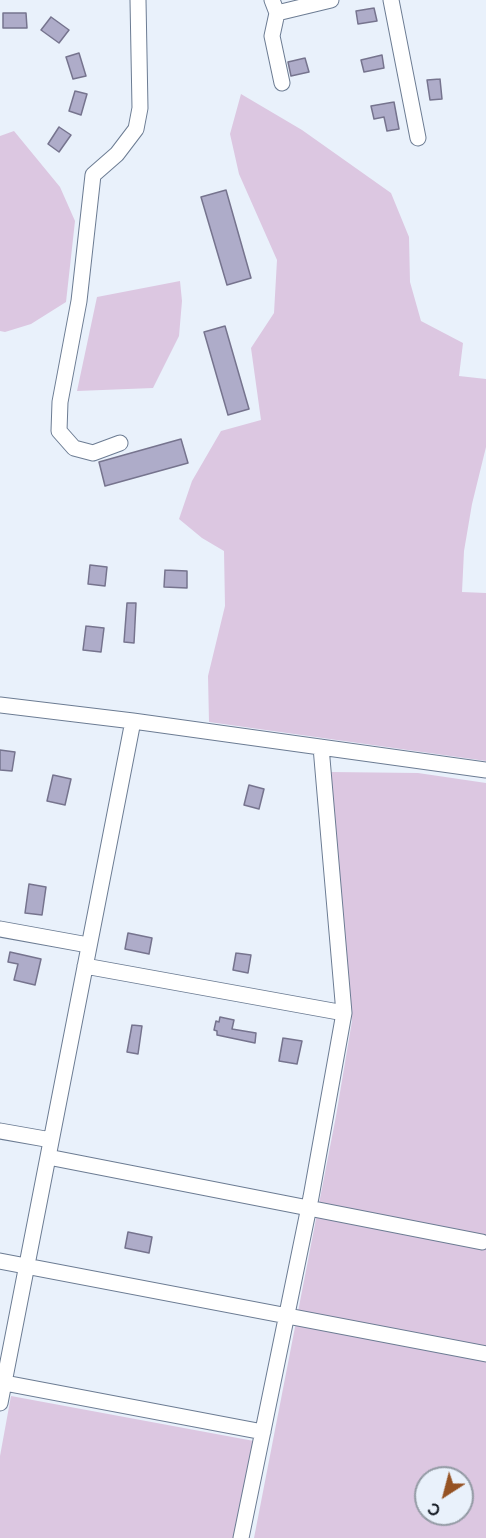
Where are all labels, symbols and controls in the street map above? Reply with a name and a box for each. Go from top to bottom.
north arrow [414,1466,474,1526]
text: С [424,1498,444,1520]

